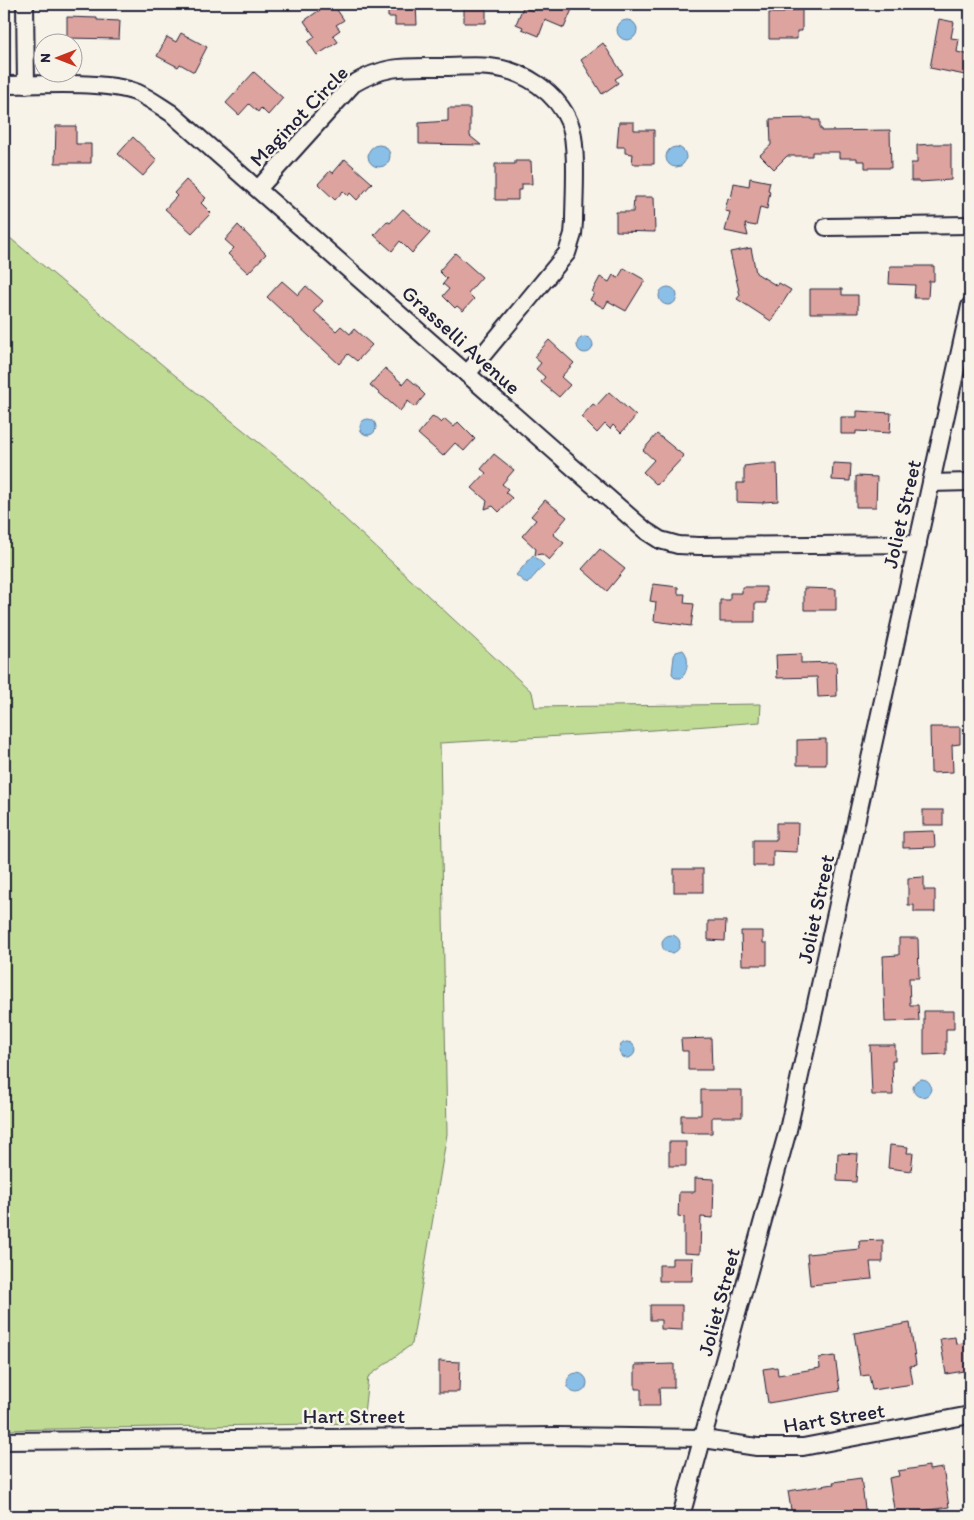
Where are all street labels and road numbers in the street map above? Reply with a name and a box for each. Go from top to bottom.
street label: Maginot Circle [244,60,353,171]
street label: Grasselli Avenue [397,280,526,399]
street label: Joliet Street [877,457,926,571]
street label: Joliet Street [792,852,839,966]
street label: Joliet Street [692,1245,745,1358]
street label: Hart Street [781,1397,887,1438]
street label: Hart Street [303,1403,405,1428]

